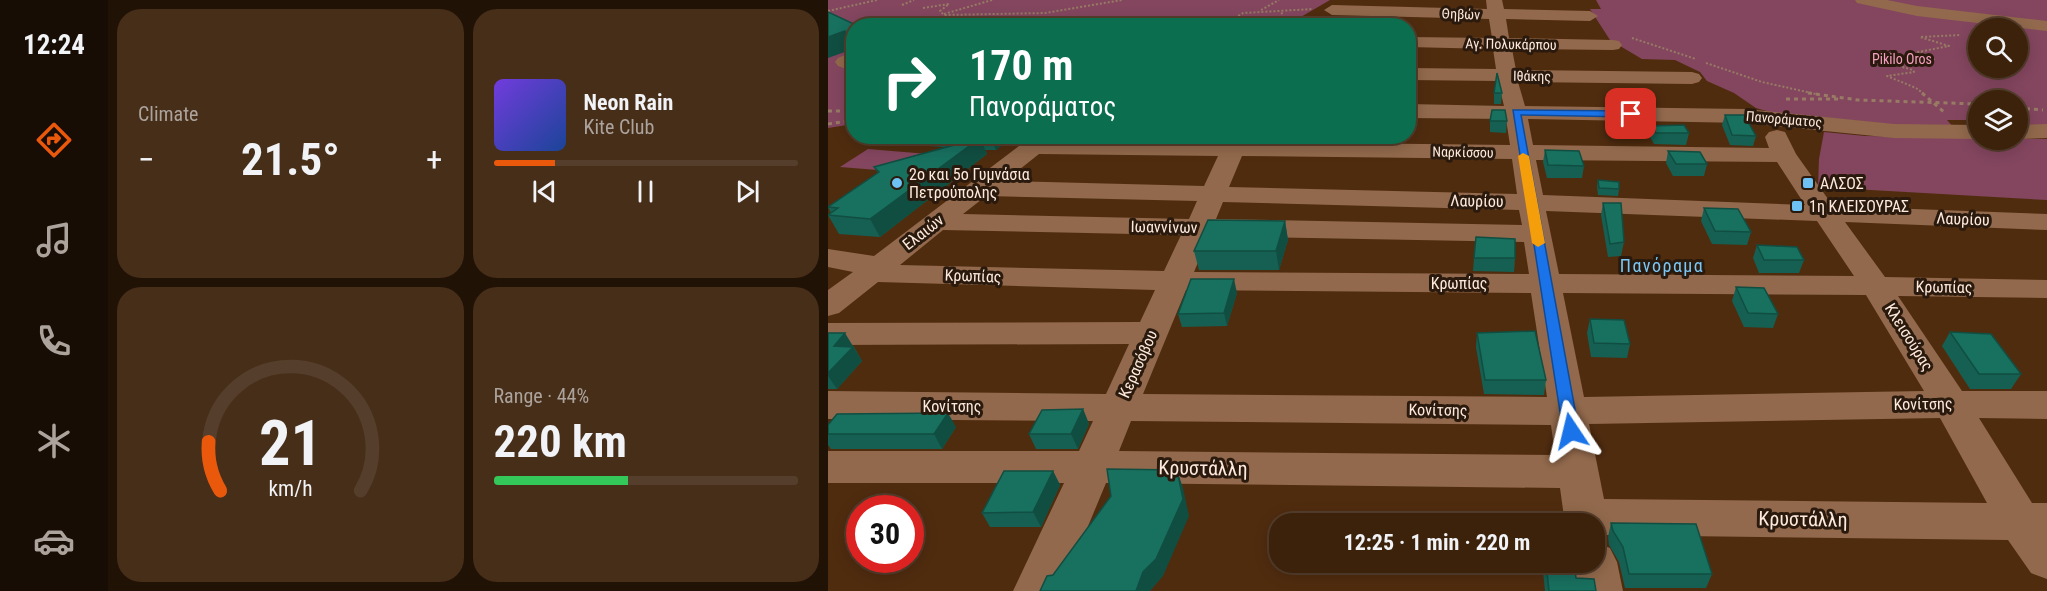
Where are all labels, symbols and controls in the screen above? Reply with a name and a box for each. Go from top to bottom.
street label: Θηβών [1441,5,1481,23]
map controls [1968,18,2028,150]
button: search [1968,18,2028,78]
text: 12:24 [23,29,85,61]
street label: Αγ. Πολυκάρπου [1465,35,1557,53]
text: 170 m [969,41,1074,90]
icon: right [870,42,948,120]
park label: Pikilo Oros [1872,51,1932,67]
street label: Ιθάκης [1513,68,1551,84]
pin [1605,88,1656,139]
text: Neon Rain [584,90,673,115]
button: layers [1968,90,2028,150]
text: Πανοράματος [969,91,1116,123]
icon: arrive [1614,97,1647,130]
text: Climate [138,102,198,126]
street label: Πανοράματος [1745,108,1823,130]
text: Kite Club [584,115,654,139]
icon: directions [33,119,75,161]
text: 21.5° [241,133,340,186]
text: − [138,140,155,179]
text: + [426,140,442,179]
street label: Ναρκίσσου [1432,143,1494,161]
place label: 2ο και 5ο Γυμνάσια Πετρούπολης [909,165,1030,202]
place label: ΑΛΣΟΣ [1820,174,1864,193]
icon: previous [528,175,561,208]
icon: pause [629,175,662,208]
icon: next [731,175,764,208]
marker: 2ο και 5ο Γυμνάσια Πετρούπολης [890,176,904,190]
marker: ΑΛΣΟΣ [1801,176,1815,190]
street label: Λαυρίου [1450,191,1504,211]
place label: 1η ΚΛΕΙΣΟΥΡΑΣ [1809,197,1909,216]
marker: 1η ΚΛΕΙΣΟΥΡΑΣ [1790,199,1804,213]
street label: Λαυρίου [1936,209,1990,229]
street label: Ελαιών [899,210,947,254]
street label: Ιωαννίνων [1130,217,1198,237]
icon: music [33,219,75,261]
district label: Πανόραμα [1620,255,1704,276]
street label: Κρωπίας [944,266,1002,286]
street label: Κρωπίας [1431,274,1487,293]
street label: Κρωπίας [1915,277,1973,297]
street label: Κλεισούρας [1881,300,1937,374]
icon: phone [33,320,75,362]
street label: Κερασόβου [1115,327,1161,401]
text: Range · 44% [494,384,589,408]
street label: Κονίτσης [1893,394,1953,414]
street label: Κονίτσης [923,397,981,416]
position arrow [1539,399,1603,463]
street label: Κονίτσης [1408,400,1468,420]
text: 21 [259,407,322,480]
text: 220 km [494,415,627,468]
icon: climate [33,420,75,462]
street label: Κρυστάλλη [1158,455,1248,481]
text: km/h [268,477,312,502]
speed limit sign: 30 [846,495,924,573]
street label: Κρυστάλλη [1758,506,1848,532]
icon: car [33,520,75,562]
text: 12:25 · 1 min · 220 m [1344,530,1530,555]

